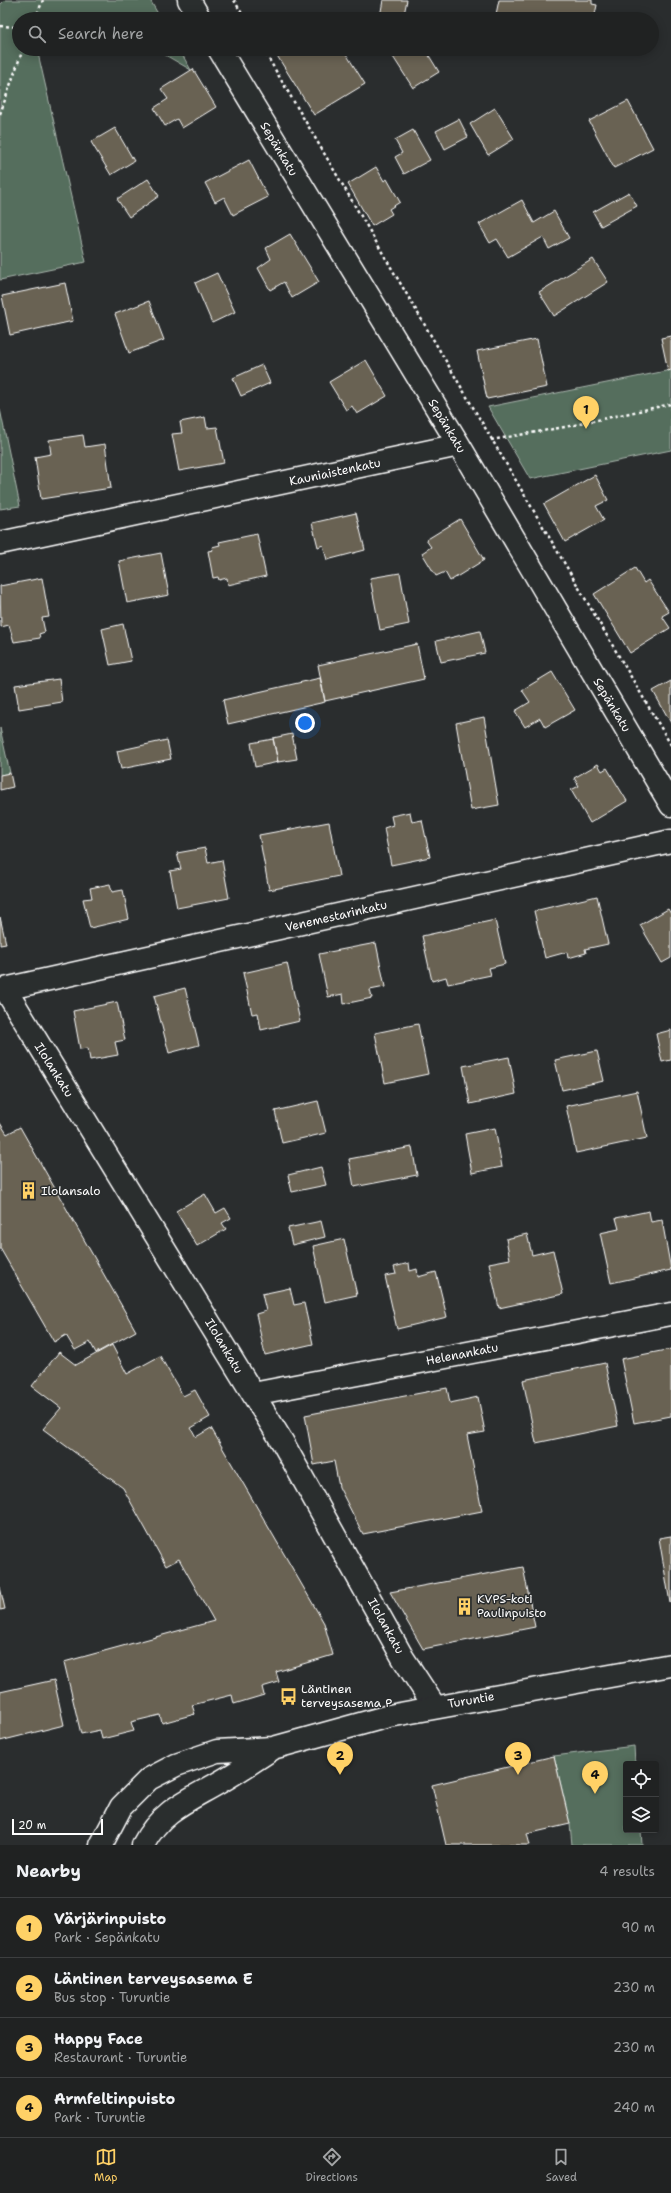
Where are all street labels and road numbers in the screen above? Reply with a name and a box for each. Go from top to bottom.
street label: Sepänkatu [257,119,301,179]
street label: Sepänkatu [425,396,469,456]
street label: Kauniaistenkatu [288,454,382,489]
street label: Sepänkatu [590,675,634,735]
street label: Venemestarinkatu [283,896,389,936]
street label: Ilolankatu [31,1040,77,1100]
street label: Ilolankatu [201,1316,247,1376]
street label: Helenankatu [424,1339,500,1369]
street label: Ilolankatu [364,1595,408,1657]
street label: Turuntie [446,1688,496,1712]

